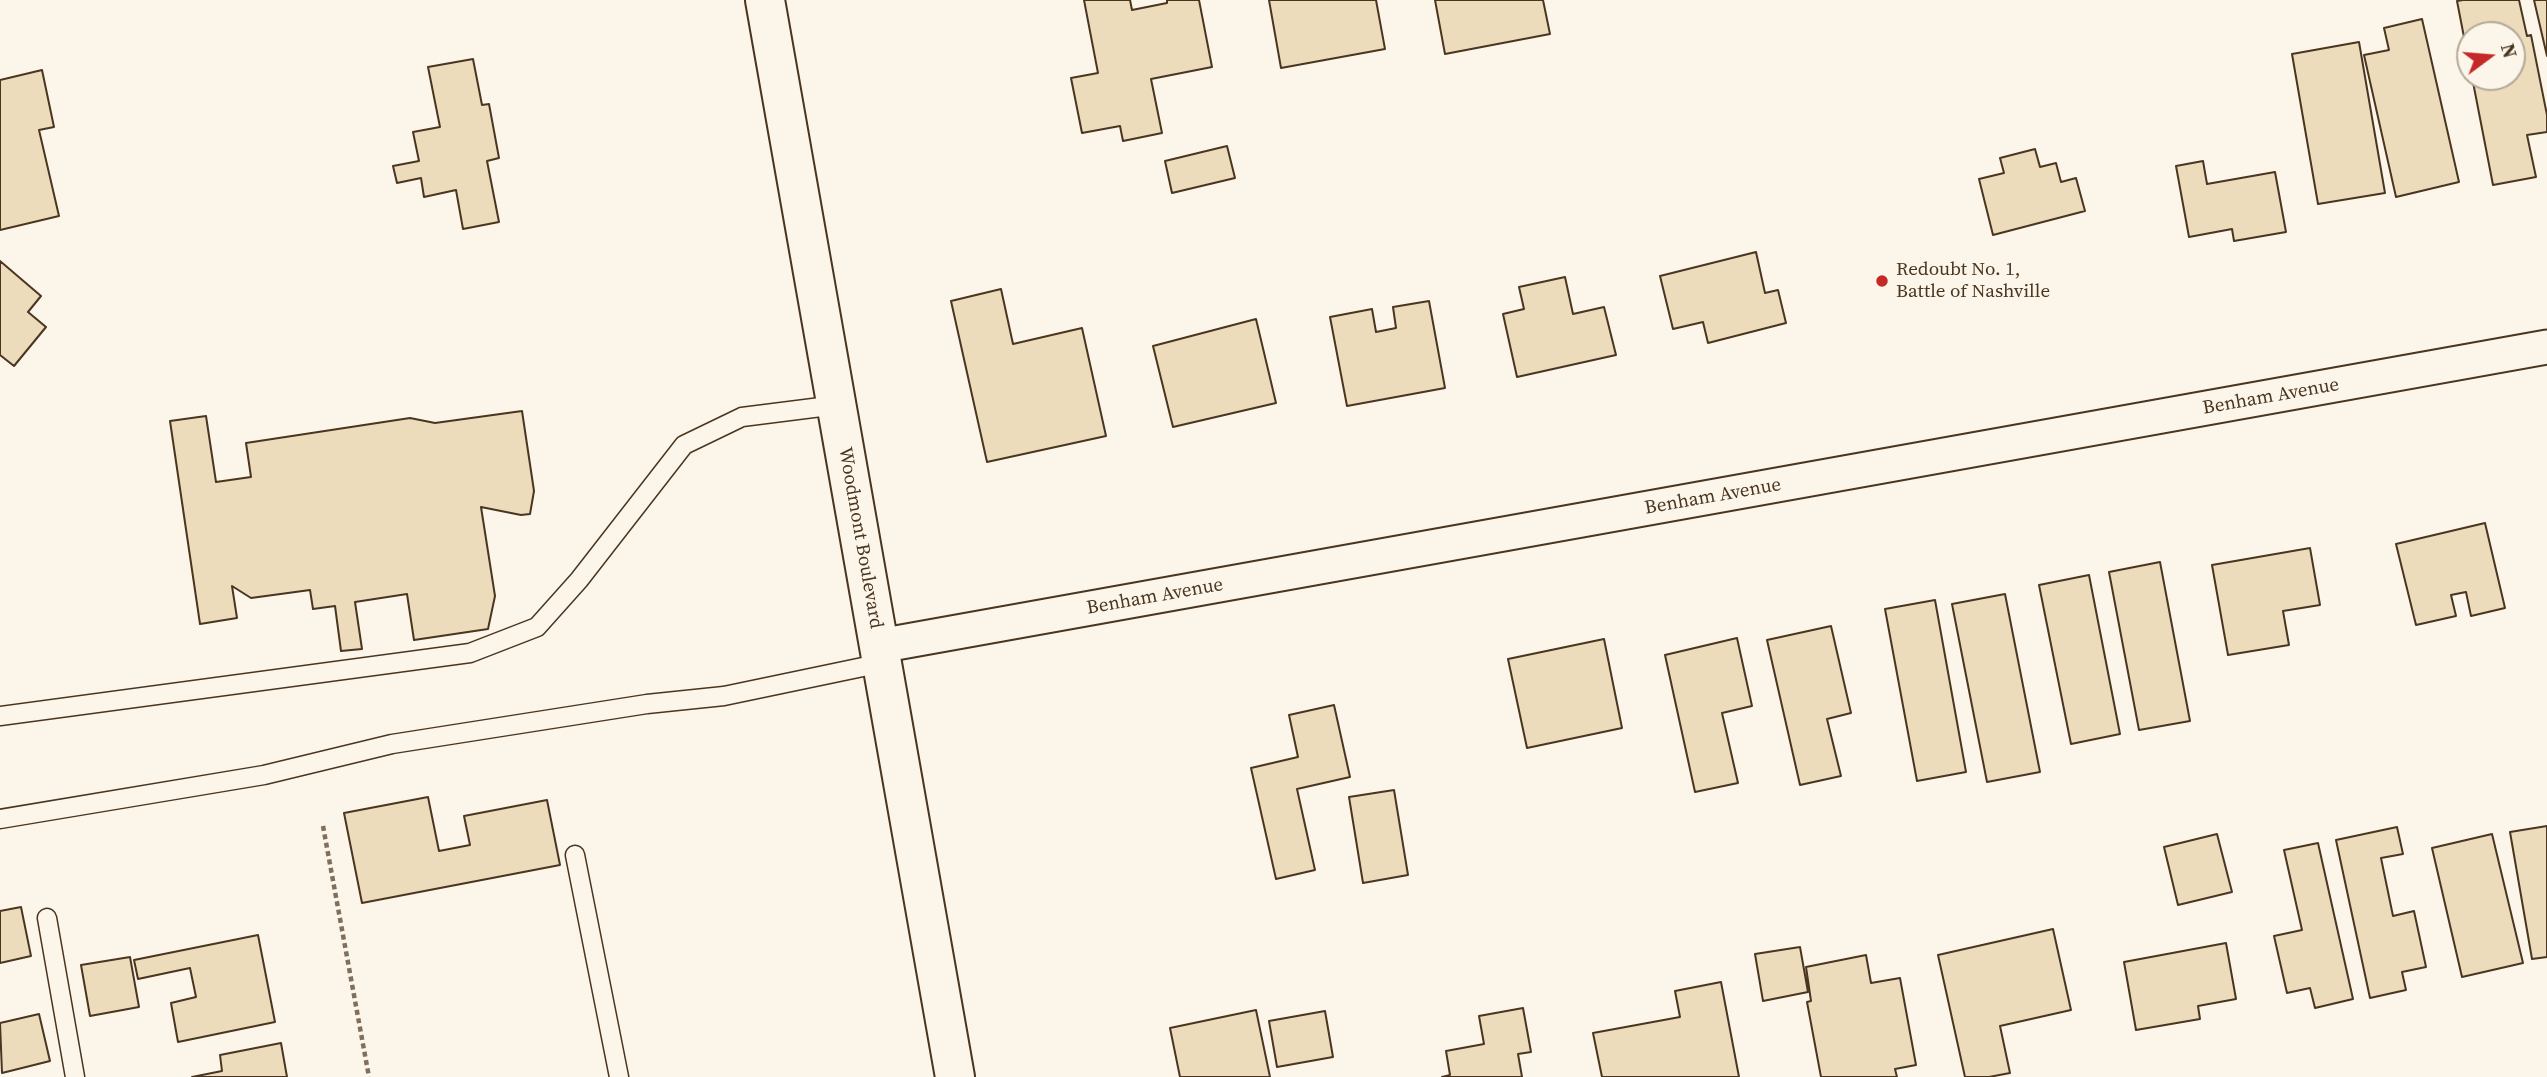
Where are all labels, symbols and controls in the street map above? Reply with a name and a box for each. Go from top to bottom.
north arrow [2456,21,2526,91]
text: N [2495,41,2524,61]
place label: Redoubt No. 1, Battle of Nashville [1896,259,2050,303]
marker: Redoubt No. 1, Battle of Nashville [1874,273,1890,289]
street label: Benham Avenue [2201,374,2341,420]
street label: Woodmont Boulevard [833,445,887,631]
street label: Benham Avenue [1643,474,1783,520]
street label: Benham Avenue [1085,574,1225,620]

